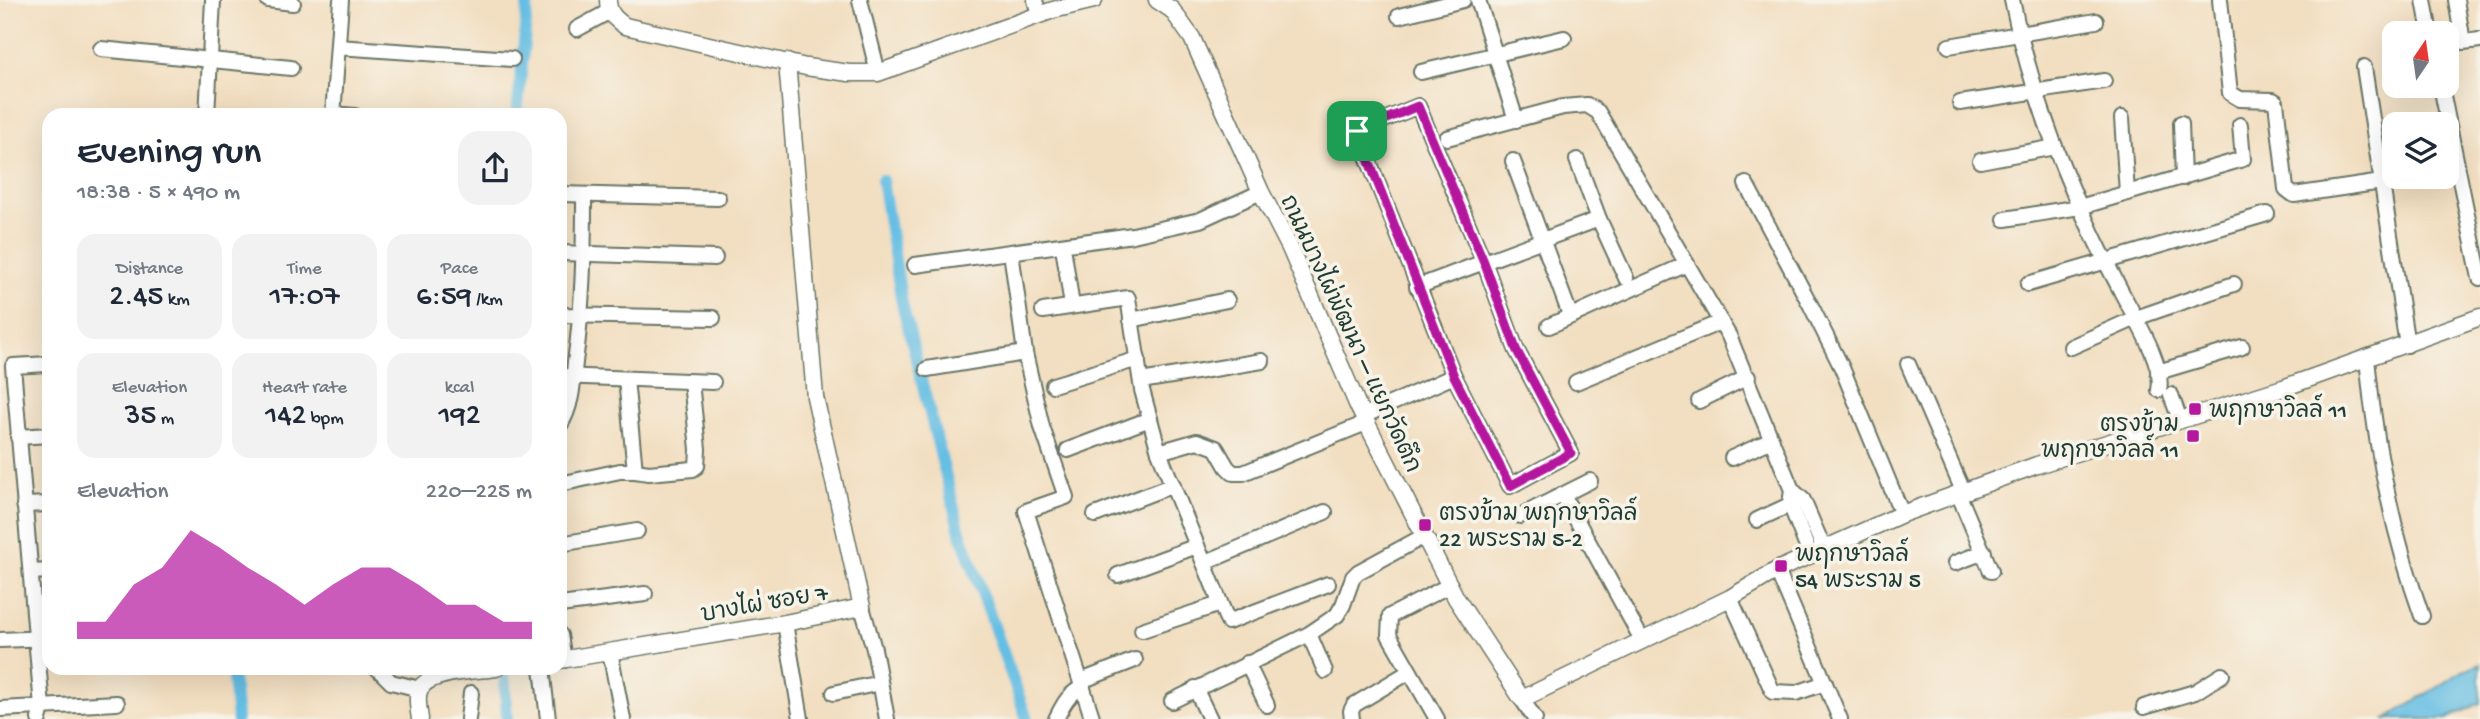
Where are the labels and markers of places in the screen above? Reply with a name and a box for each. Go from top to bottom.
pin [1327,101,1387,161]
place label: พฤกษาวิลล์ 11 [2209,393,2347,426]
marker: พฤกษาวิลล์ 11 [2187,401,2203,417]
place label: ตรงข้าม พฤกษาวิลล์ 11 [2041,408,2179,466]
marker: ตรงข้าม พฤกษาวิลล์ 11 [2185,428,2201,444]
place label: ตรงข้าม พฤกษาวิลล์ 22 พระราม 5-2 [1439,496,1638,555]
marker: ตรงข้าม พฤกษาวิลล์ 22 พระราม 5-2 [1417,517,1433,533]
place label: พฤกษาวิลล์ 54 พระราม 5 [1795,537,1921,596]
marker: พฤกษาวิลล์ 54 พระราม 5 [1773,558,1789,574]

